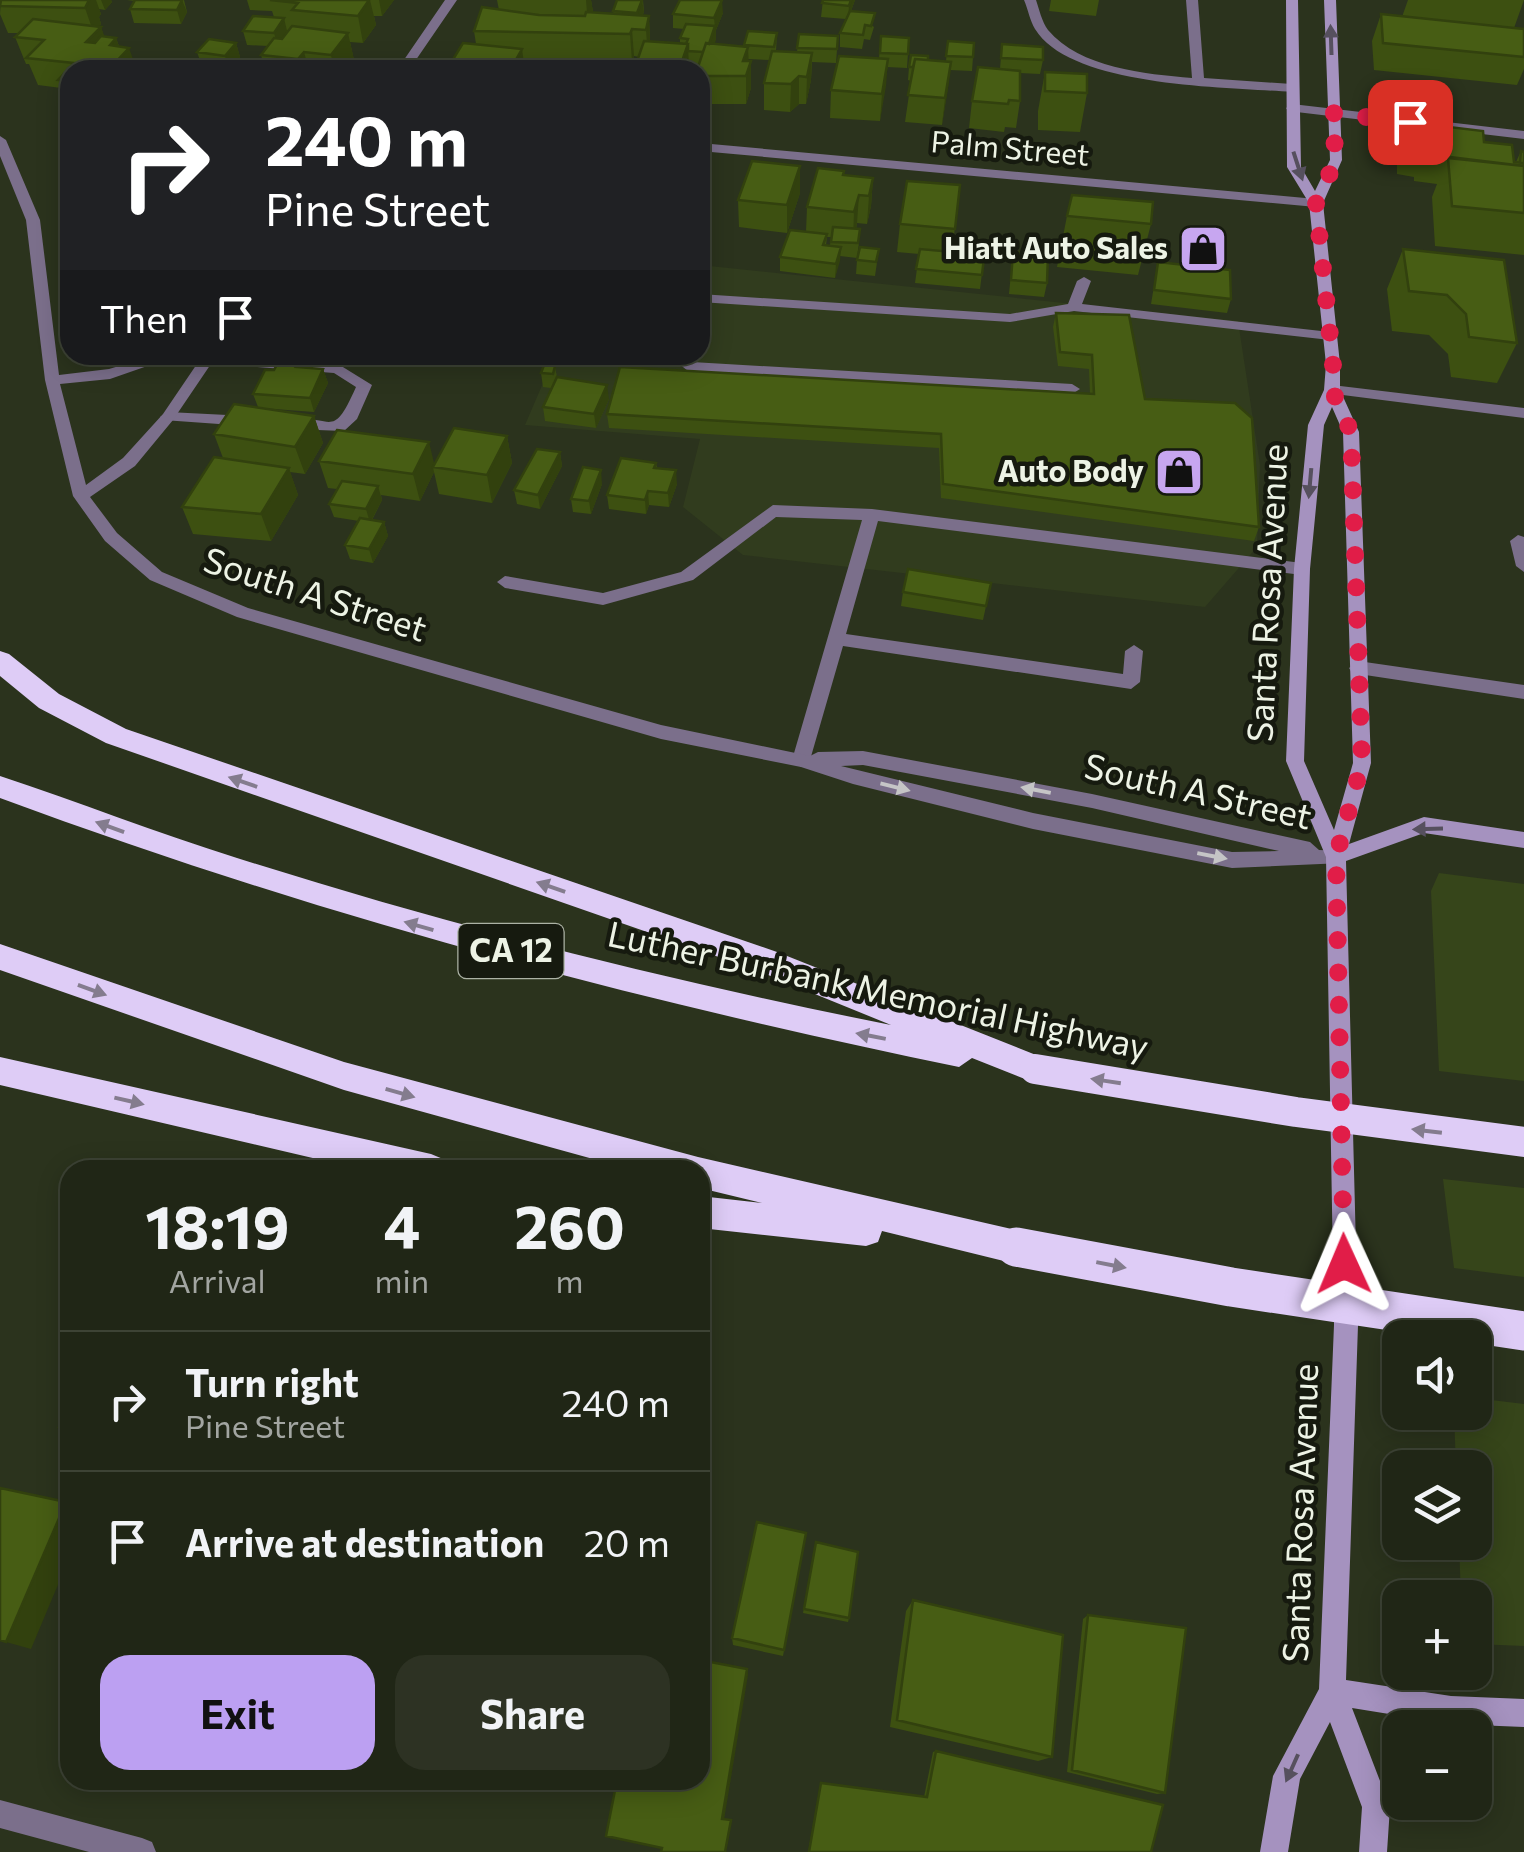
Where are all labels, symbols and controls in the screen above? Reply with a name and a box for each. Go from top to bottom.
one-way arrow [1323,24,1339,56]
pin [1368,80,1453,165]
text: 240 m [265,95,468,180]
icon: arrive [1383,95,1438,150]
icon: right [100,100,230,230]
street label: Palm Street [929,121,1091,172]
one-way arrow [1292,151,1307,181]
text: Pine Street [265,180,490,235]
shop icon: Hiatt Auto Sales [1177,223,1229,275]
place label: Hiatt Auto Sales [944,228,1168,265]
icon: arrive [208,290,263,345]
text: Then [100,294,188,341]
street label: Santa Rosa Avenue [1236,443,1295,743]
shop icon: Auto Body [1153,446,1205,498]
place label: Auto Body [998,451,1145,488]
one-way arrow [1302,468,1318,500]
street label: South A Street [199,536,433,649]
street label: South A Street [1081,743,1316,837]
one-way arrow [228,774,258,789]
one-way arrow [880,780,911,795]
one-way arrow [1020,782,1051,798]
one-way arrow [94,819,124,834]
one-way arrow [1412,821,1443,837]
one-way arrow [1197,849,1228,865]
one-way arrow [535,879,565,894]
street label: Luther Burbank Memorial Highway [604,910,1153,1067]
one-way arrow [404,917,435,933]
road number: CA 12 [458,924,564,978]
one-way arrow [77,983,107,998]
one-way arrow [855,1028,886,1043]
one-way arrow [1090,1073,1121,1088]
one-way arrow [385,1085,416,1101]
one-way arrow [114,1094,145,1109]
one-way arrow [1411,1123,1443,1139]
text: 18:19 [145,1188,289,1261]
text: 4 [383,1188,420,1261]
text: 260 [514,1188,625,1261]
position arrow [1292,1212,1396,1316]
one-way arrow [1096,1258,1128,1273]
text: Arrival [169,1260,266,1300]
text: min [375,1260,429,1300]
text: m [556,1260,583,1300]
map controls [1382,1320,1492,1820]
button: sound [1382,1320,1492,1430]
text: Turn right [185,1358,359,1405]
street label: Santa Rosa Avenue [1272,1363,1325,1663]
icon: right [100,1374,155,1429]
text: 240 m [562,1378,670,1425]
text: Pine Street [185,1405,345,1445]
button: layers [1382,1450,1492,1560]
icon: arrive [100,1514,155,1569]
text: Arrive at destination [185,1518,544,1565]
text: 20 m [584,1518,670,1565]
button: + [1382,1580,1492,1690]
button: Exit [100,1655,375,1770]
button: Share [395,1655,670,1770]
button: − [1382,1710,1492,1820]
one-way arrow [1284,1753,1300,1783]

